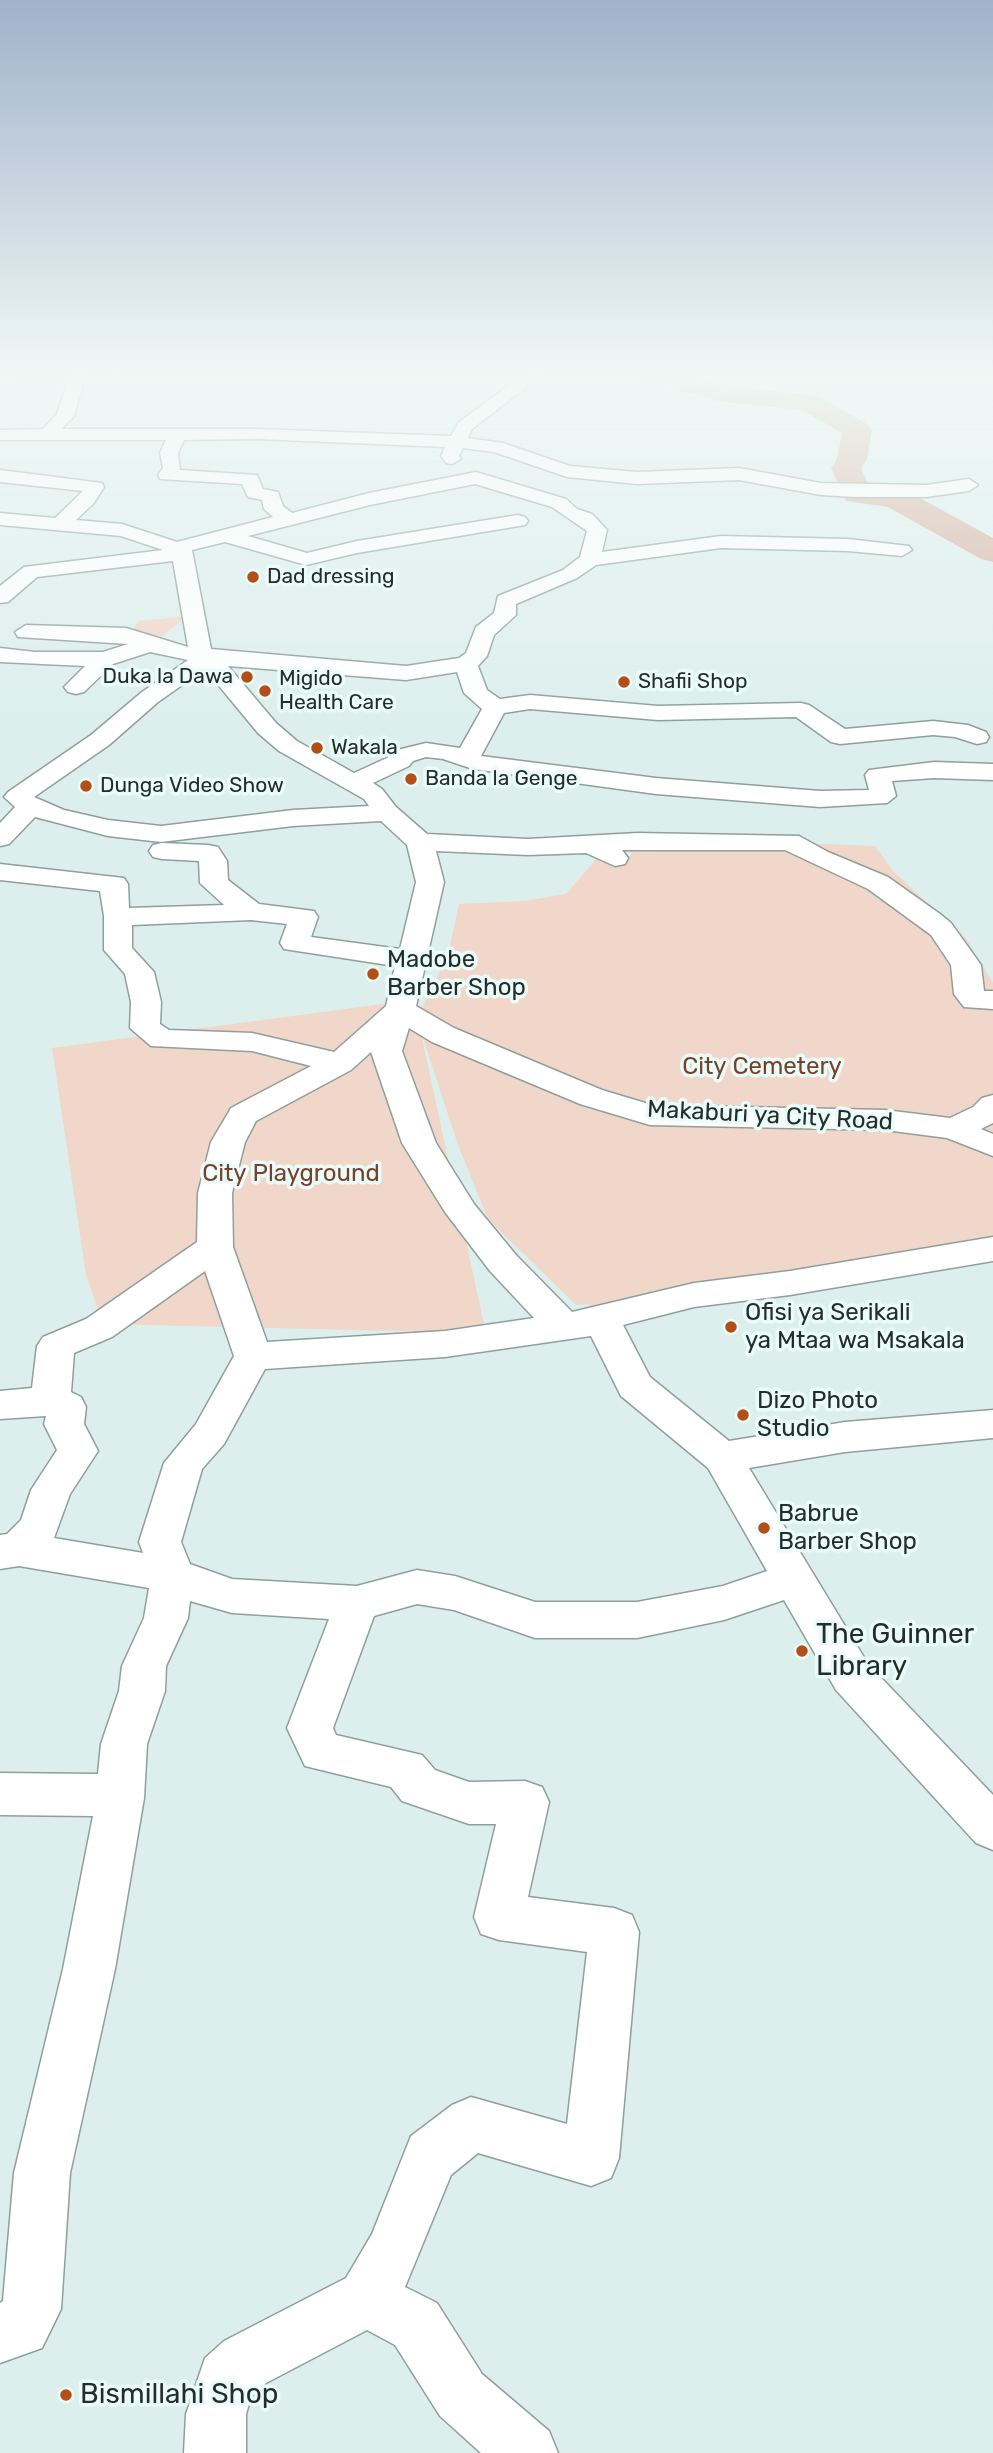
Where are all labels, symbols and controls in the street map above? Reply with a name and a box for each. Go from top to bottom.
place label: Dad dressing [267,564,394,590]
marker: Dad dressing [245,569,261,585]
place label: Duka la Dawa [103,664,233,690]
place label: Migido Health Care [279,666,394,716]
marker: Duka la Dawa [239,669,255,685]
place label: Shafii Shop [638,669,748,695]
marker: Shafii Shop [616,674,632,690]
marker: Migido Health Care [257,683,273,699]
place label: Wakala [331,735,398,761]
marker: Wakala [309,740,325,756]
place label: Banda la Genge [425,766,578,792]
marker: Banda la Genge [403,771,419,787]
place label: Dunga Video Show [100,773,284,799]
marker: Dunga Video Show [78,778,94,794]
place label: Madobe Barber Shop [387,946,526,1002]
marker: Madobe Barber Shop [365,966,381,982]
park label: City Cemetery [682,1053,842,1081]
street label: Makaburi ya City Road [646,1095,894,1137]
park label: City Playground [202,1160,380,1188]
place label: Ofisi ya Serikali ya Mtaa wa Msakala [745,1299,965,1355]
marker: Ofisi ya Serikali ya Mtaa wa Msakala [723,1319,739,1335]
place label: Dizo Photo Studio [757,1387,878,1443]
marker: Dizo Photo Studio [735,1407,751,1423]
place label: Babrue Barber Shop [778,1500,917,1556]
marker: Babrue Barber Shop [756,1520,772,1536]
place label: The Guinner Library [816,1618,974,1684]
marker: The Guinner Library [794,1643,810,1659]
place label: Bismillahi Shop [80,2378,278,2412]
marker: Bismillahi Shop [58,2387,74,2403]

